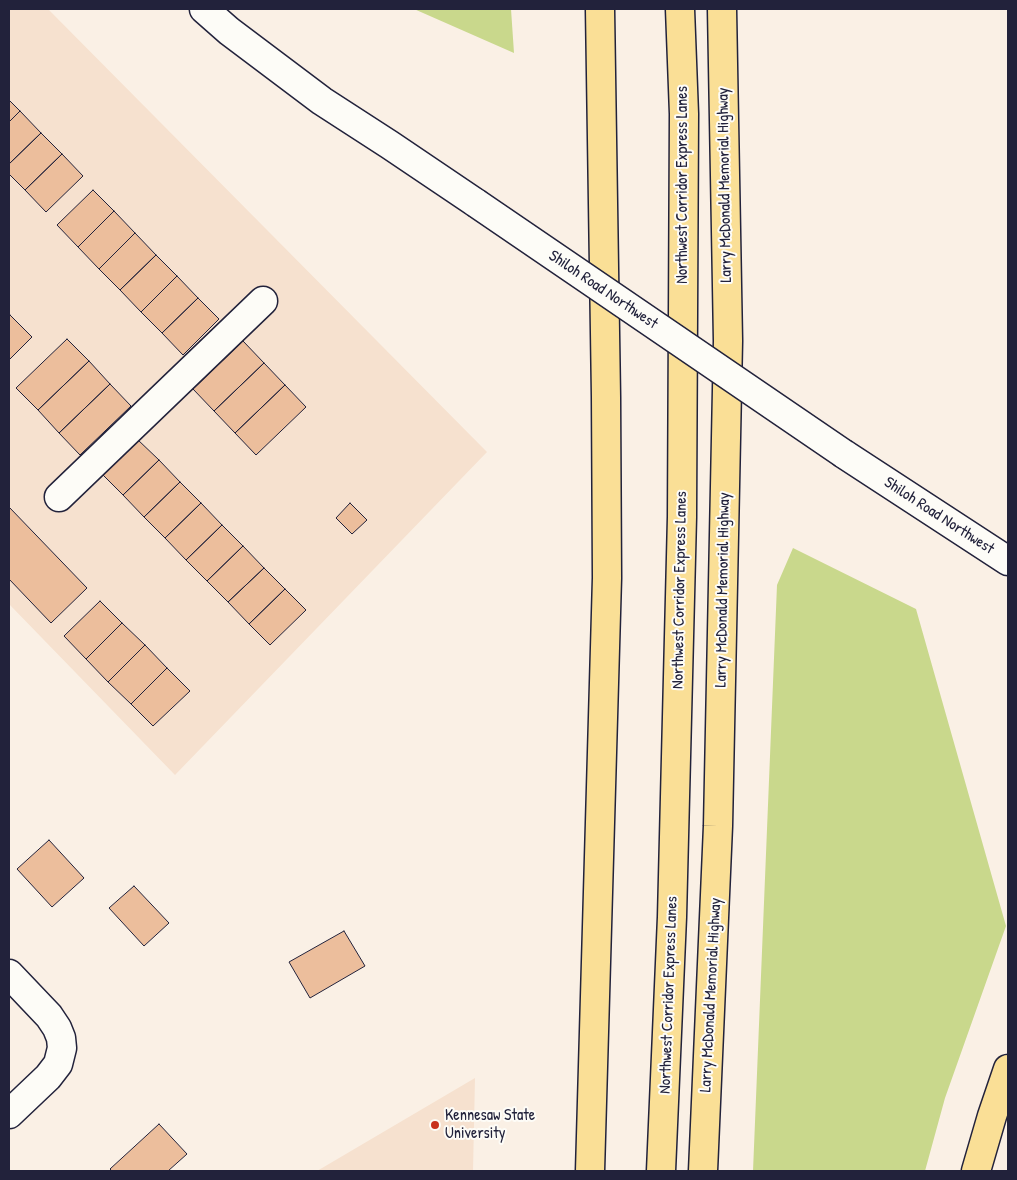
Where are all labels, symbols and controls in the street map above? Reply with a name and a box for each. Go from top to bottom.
street label: Northwest Corridor Express Lanes [673,86,693,284]
street label: Larry McDonald Memorial Highway [714,87,736,283]
street label: Shiloh Road Northwest [545,246,661,334]
street label: Shiloh Road Northwest [880,473,998,559]
street label: Northwest Corridor Express Lanes [669,491,691,689]
street label: Larry McDonald Memorial Highway [712,492,734,688]
street label: Northwest Corridor Express Lanes [656,896,682,1094]
street label: Larry McDonald Memorial Highway [696,897,726,1093]
place label: Kennesaw State University [445,1106,535,1144]
marker: Kennesaw State University [429,1119,441,1131]

